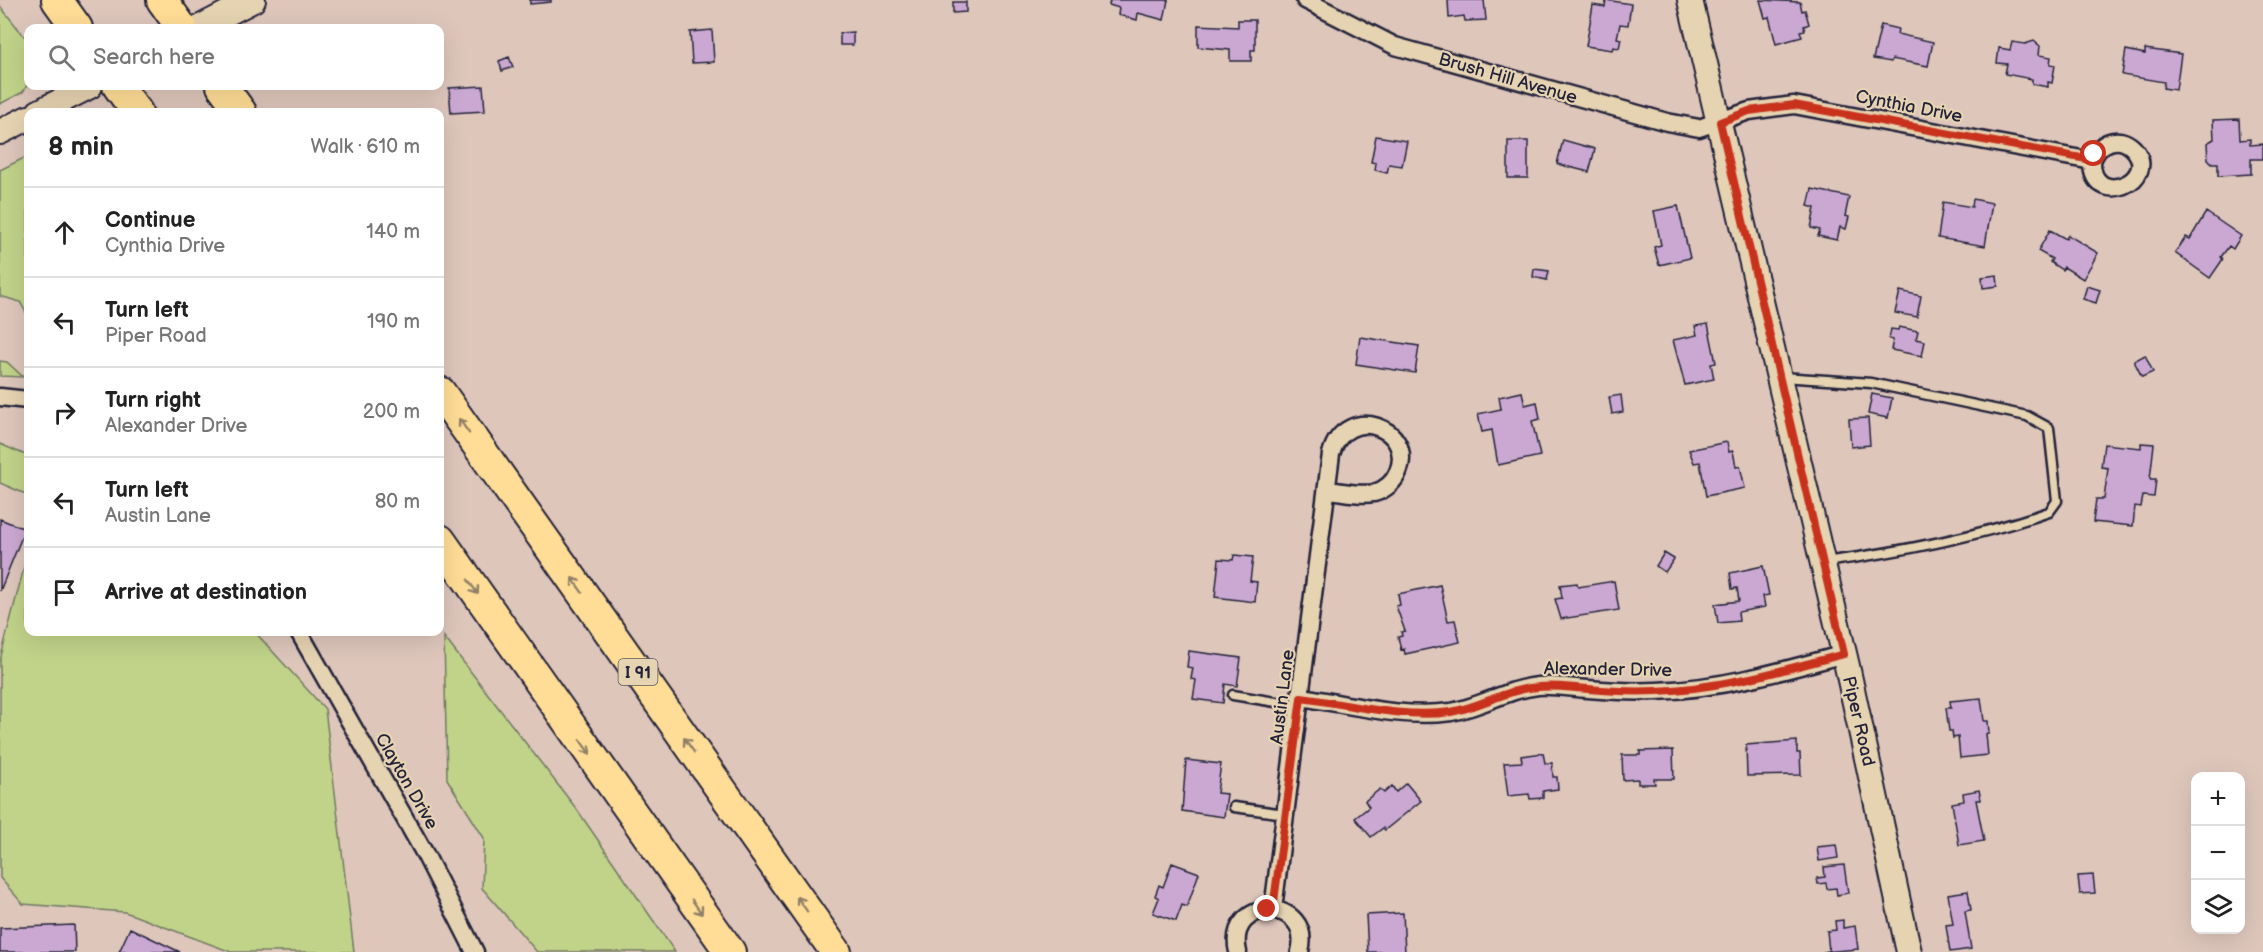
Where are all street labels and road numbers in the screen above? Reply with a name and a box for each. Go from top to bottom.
street label: Brush Hill Avenue [1436,49,1580,108]
street label: Cynthia Drive [1854,86,1964,127]
street label: Austin Lane [1266,648,1299,746]
street label: Alexander Drive [1544,658,1673,681]
road number: I 91 [618,659,658,685]
street label: Piper Road [1838,674,1879,768]
street label: Clayton Drive [371,729,443,833]

